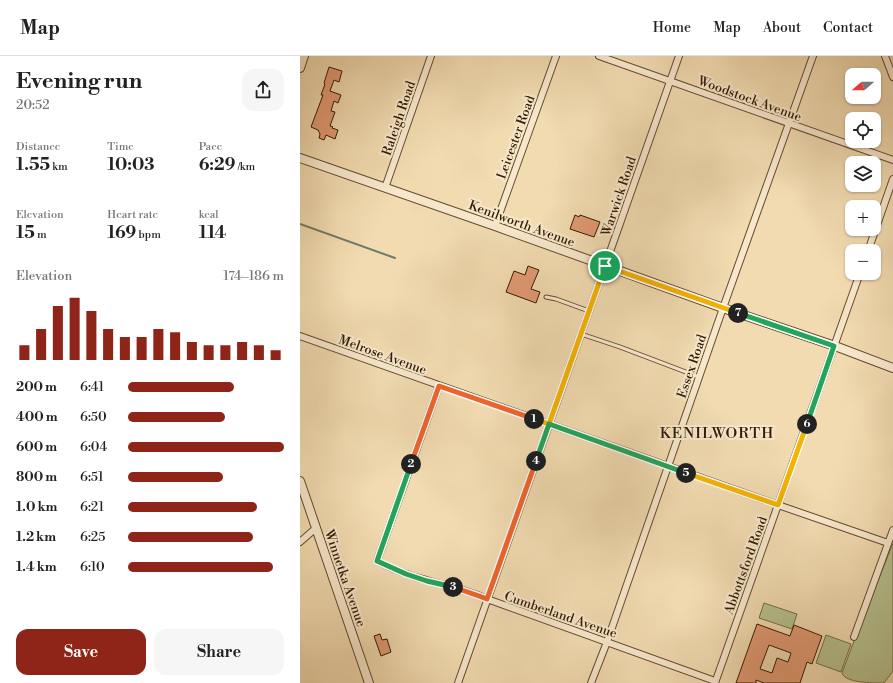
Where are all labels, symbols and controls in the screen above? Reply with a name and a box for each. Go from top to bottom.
text: Map [20,16,60,40]
text: Home [653,19,691,37]
text: Map [713,19,741,37]
text: About [763,19,801,37]
text: Contact [823,19,873,37]
text: Evening run [16,68,142,95]
north arrow [845,68,881,104]
map controls [845,68,881,280]
button: share [242,69,284,111]
street label: Woodstock Avenue [695,72,804,125]
street label: Raleigh Road [379,78,419,158]
street label: Leicester Road [493,93,539,181]
text: 20:52 [16,97,50,113]
button: locate [845,112,881,148]
text: Distance [16,140,60,154]
text: Time [107,140,134,154]
text: Pace [199,140,222,154]
text: 1.55 [16,154,50,176]
text: 10:03 [107,154,155,176]
text: 6:29 [199,154,235,176]
street label: Warwick Road [598,154,640,239]
button: layers [845,156,881,192]
text: km [50,160,68,174]
text: /km [235,160,255,174]
street label: Kenilworth Avenue [466,197,577,251]
button: + [845,200,881,236]
text: Elevation [16,208,64,222]
text: Heart rate [107,208,158,222]
text: kcal [199,208,219,222]
text: 15 [16,222,35,244]
text: 169 [107,222,136,244]
text: 114 [199,222,226,244]
text: m [35,228,47,242]
text: bpm [136,228,161,242]
button: − [845,244,881,280]
pin [588,249,622,283]
icon: arrive [594,255,616,277]
text: Elevation [16,268,72,284]
text: 174–186 m [223,268,284,284]
pin: 7 [728,303,748,323]
text: 7 [735,306,741,320]
street label: Melrose Avenue [336,332,429,378]
street label: Essex Road [674,332,710,400]
text: 200 m [16,379,57,395]
text: 6:41 [80,379,104,395]
text: 400 m [16,409,58,425]
text: 6:50 [80,409,107,425]
pin: 1 [524,409,544,429]
text: 1 [531,412,537,426]
pin: 6 [797,414,817,434]
text: 6 [804,417,810,431]
district label: KENILWORTH [660,424,774,443]
text: 600 m [16,439,57,455]
text: 6:04 [80,439,107,455]
pin: 4 [526,451,546,471]
pin: 2 [401,454,421,474]
text: 4 [532,454,540,468]
text: 2 [408,457,414,471]
pin: 5 [676,463,696,483]
text: 5 [683,466,689,480]
text: 800 m [16,469,57,485]
text: 6:51 [80,469,104,485]
text: 1.0 km [16,499,57,515]
text: 6:21 [80,499,104,515]
street label: Abbottsford Road [720,514,771,617]
street label: Winnetka Avenue [321,527,369,629]
text: 1.2 km [16,529,56,545]
text: 6:25 [80,529,105,545]
text: 1.4 km [16,559,57,575]
text: 6:10 [80,559,105,575]
pin: 3 [443,577,463,597]
text: 3 [450,580,456,594]
street label: Cumberland Avenue [502,588,620,642]
button: Save [16,629,146,675]
button: Share [154,629,284,675]

